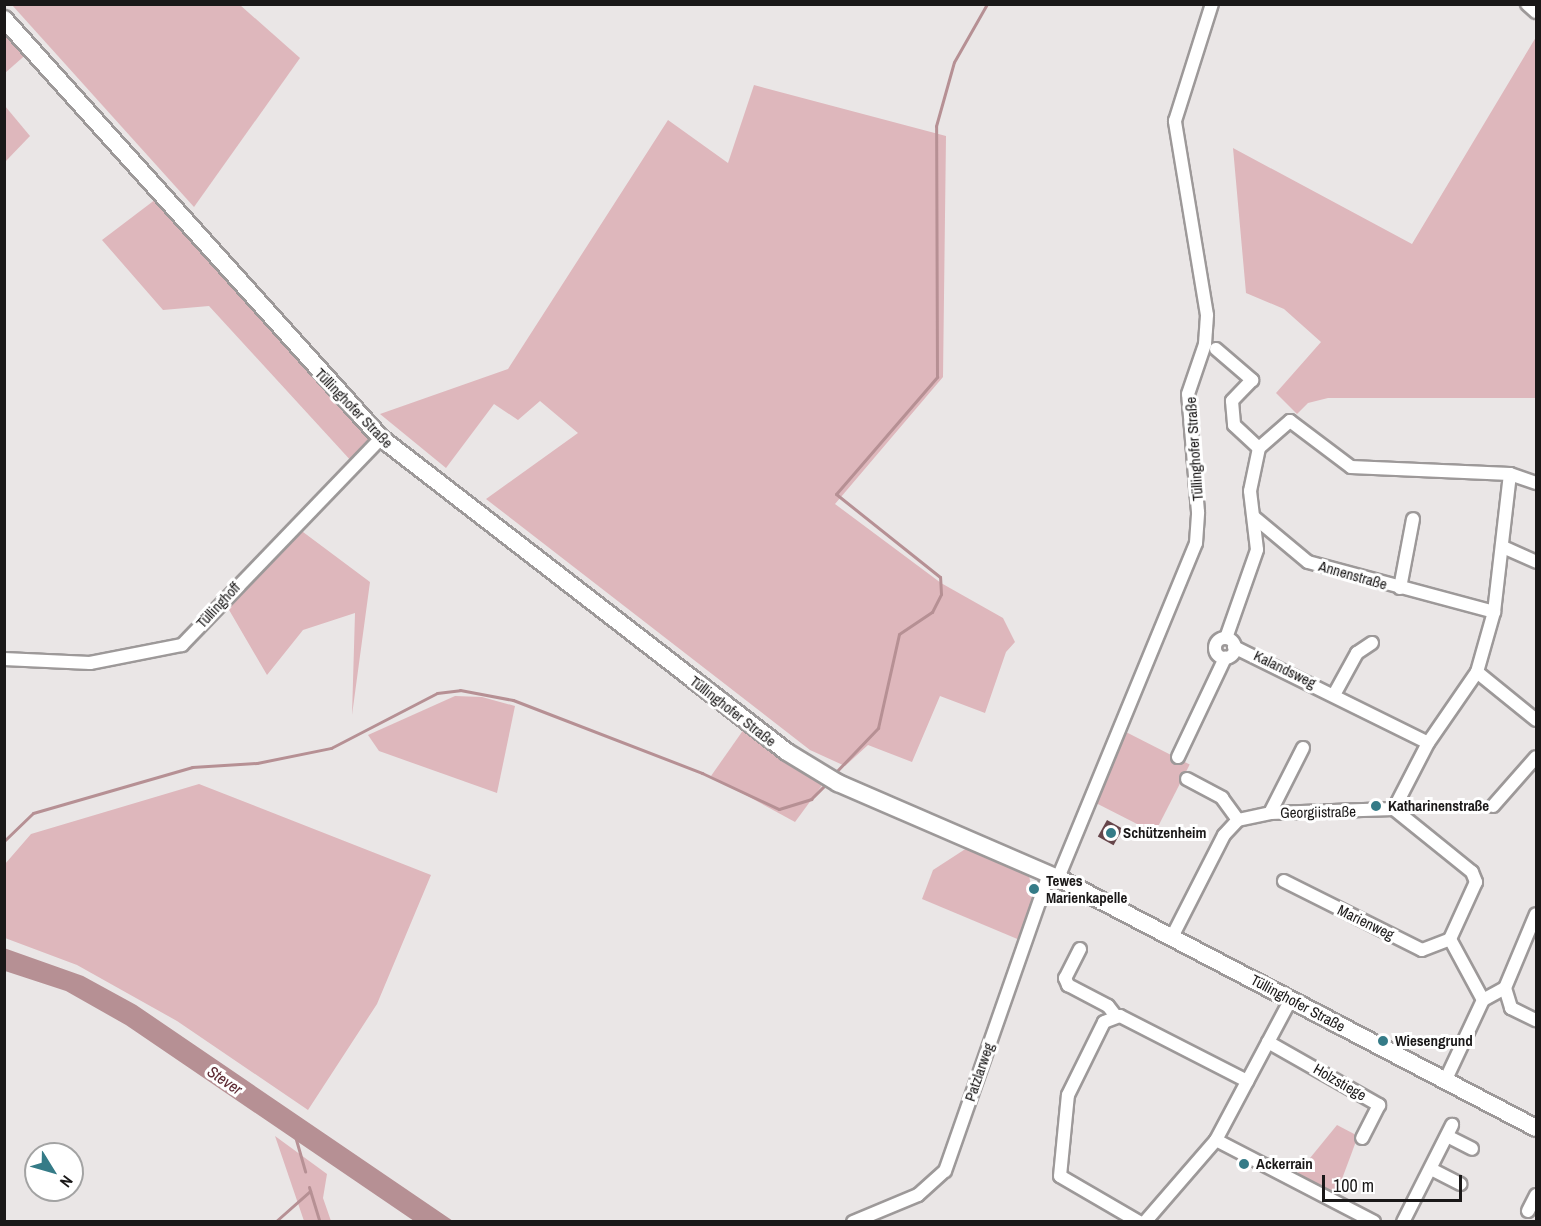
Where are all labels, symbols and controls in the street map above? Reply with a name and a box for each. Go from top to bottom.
street label: Tüllinghofer Straße [311,364,397,452]
street label: Tüllinghofer Straße [1181,396,1207,502]
street label: Annenstraße [1317,557,1389,593]
street label: Tüllinghoff [192,578,244,632]
street label: Kalandsweg [1251,646,1319,692]
street label: Tüllinghofer Straße [686,672,780,750]
place label: Katharinenstraße [1388,797,1489,815]
marker: Katharinenstraße [1369,799,1383,813]
street label: Georgiistraße [1280,802,1356,822]
place label: Schützenheim [1123,824,1206,842]
marker: Schützenheim [1104,826,1118,840]
place label: Tewes Marienkapelle [1046,871,1127,906]
marker: Tewes Marienkapelle [1027,882,1041,896]
street label: Marienweg [1335,901,1397,943]
street label: Tüllinghofer Straße [1248,971,1348,1035]
place label: Wiesengrund [1395,1032,1473,1050]
marker: Wiesengrund [1376,1034,1390,1048]
street label: Patzlarweg [961,1040,997,1104]
street label: Holzstiege [1310,1060,1370,1104]
water label: Stever [204,1061,246,1099]
north arrow [24,1142,84,1202]
place label: Ackerrain [1256,1155,1313,1173]
marker: Ackerrain [1237,1157,1251,1171]
scale bar [1325,1163,1464,1201]
text: N [55,1171,78,1192]
text: 100 m [1333,1173,1374,1198]

